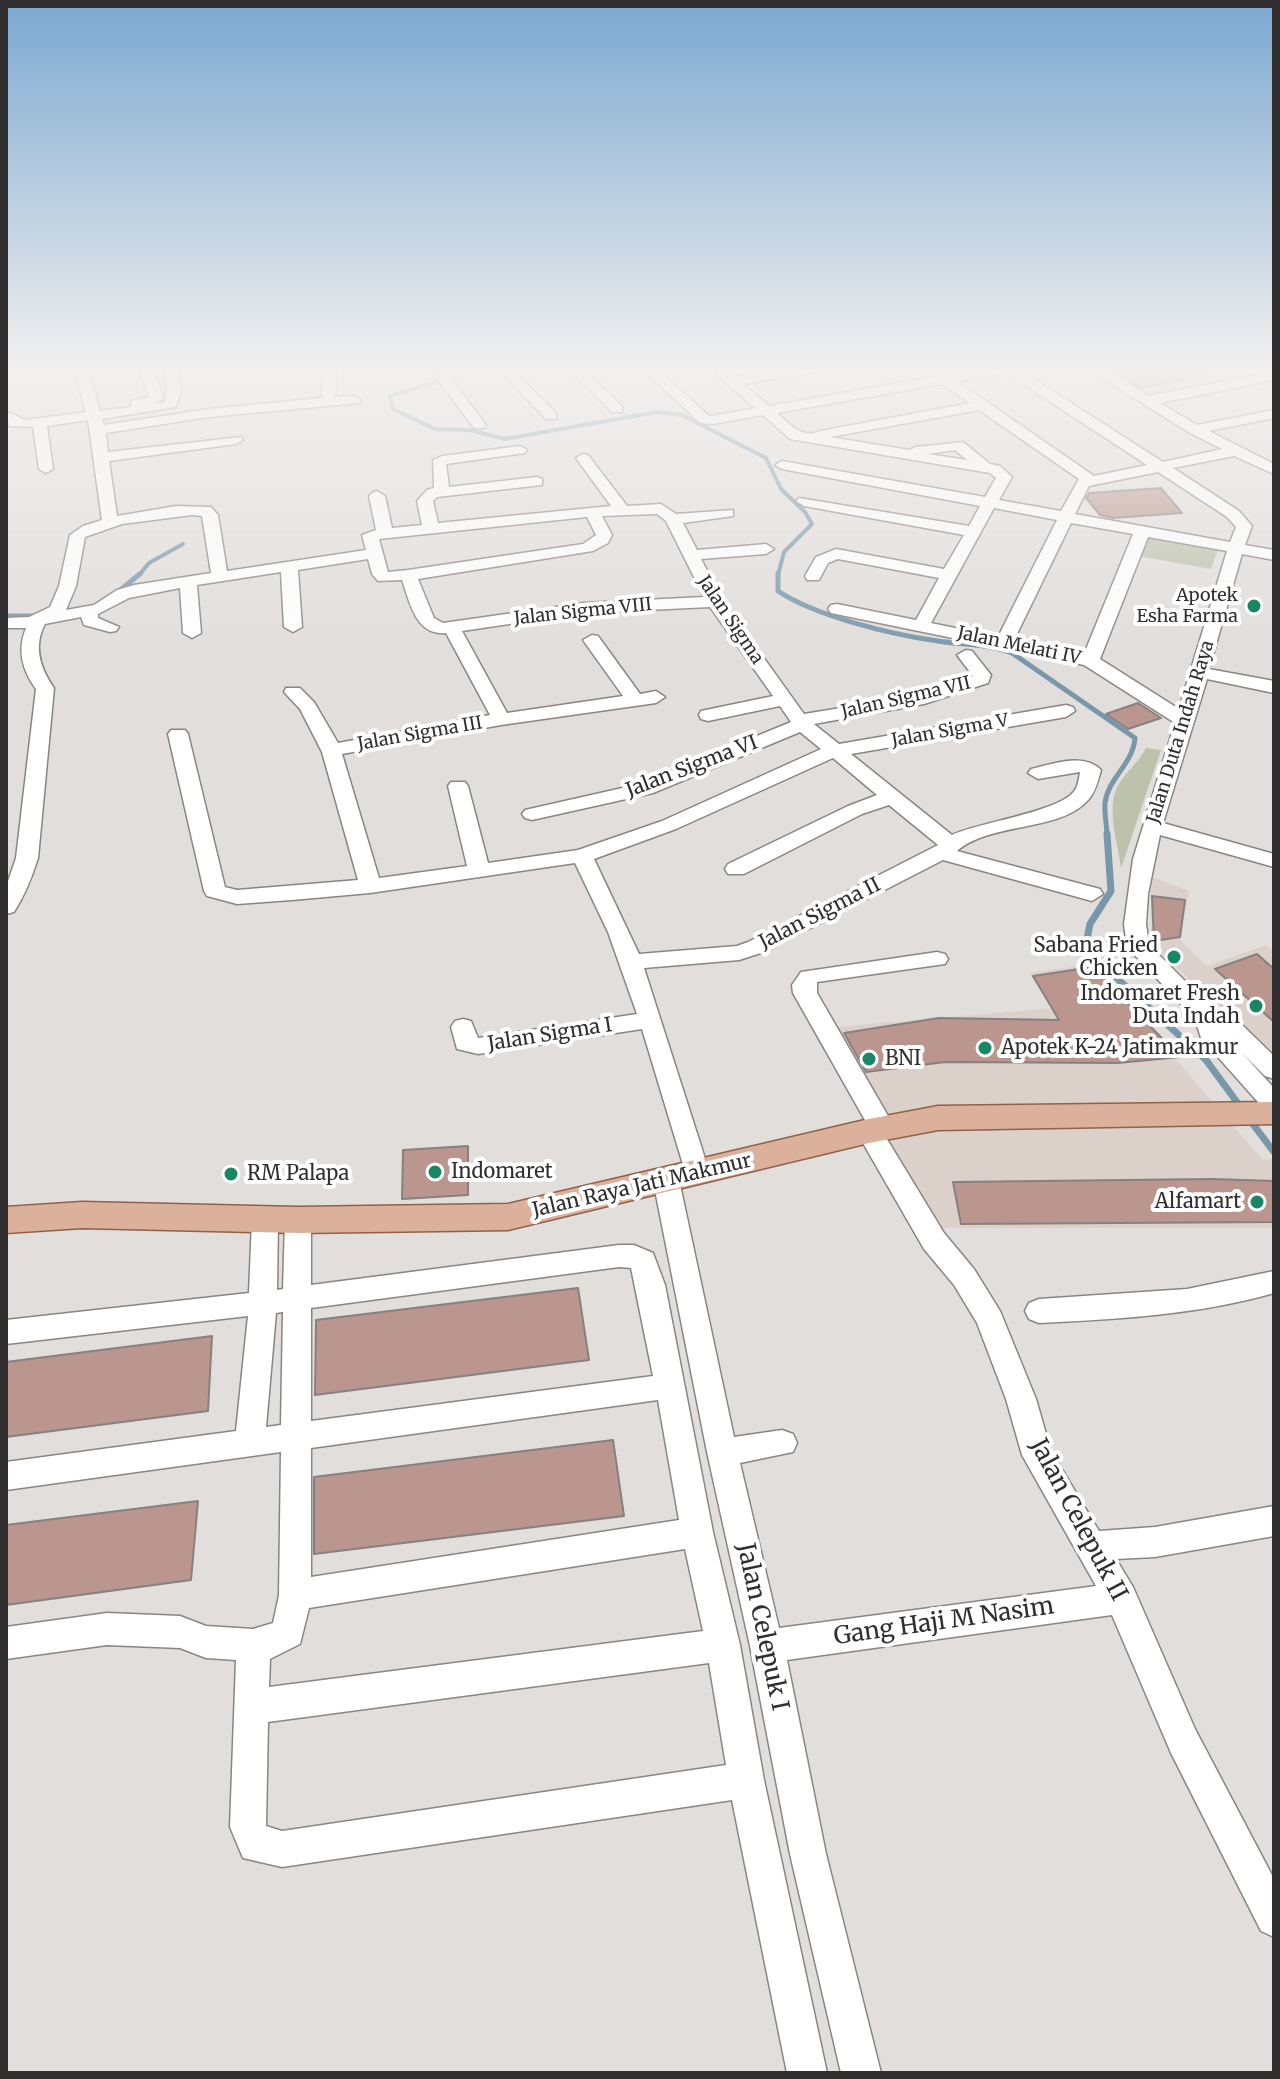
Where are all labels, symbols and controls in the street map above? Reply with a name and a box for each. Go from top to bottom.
street label: Jalan Sigma [692,572,768,668]
place label: Apotek Esha Farma [1136,585,1238,628]
street label: Jalan Sigma VIII [513,594,653,630]
marker: Apotek Esha Farma [1245,597,1263,615]
street label: Jalan Melati IV [955,622,1083,670]
street label: Jalan Duta Indah Raya [1143,638,1219,826]
street label: Jalan Sigma VII [839,673,973,723]
street label: Jalan Sigma V [890,710,1010,752]
street label: Jalan Sigma III [356,712,484,756]
street label: Jalan Sigma VI [623,731,761,803]
street label: Jalan Sigma II [755,873,885,955]
place label: Sabana Fried Chicken [1034,934,1158,981]
marker: Sabana Fried Chicken [1165,948,1183,966]
place label: Indomaret Fresh Duta Indah [1080,982,1240,1029]
marker: Indomaret Fresh Duta Indah [1247,997,1265,1015]
street label: Jalan Sigma I [486,1013,614,1057]
place label: Apotek K-24 Jatimakmur [1001,1036,1238,1060]
marker: Apotek K-24 Jatimakmur [976,1039,994,1057]
place label: BNI [885,1047,921,1071]
marker: BNI [860,1050,878,1068]
street label: Jalan Raya Jati Makmur [530,1149,754,1223]
place label: Indomaret [451,1160,553,1184]
place label: RM Palapa [247,1162,349,1186]
marker: Indomaret [426,1163,444,1181]
marker: RM Palapa [222,1165,240,1183]
place label: Alfamart [1155,1190,1241,1214]
marker: Alfamart [1248,1193,1266,1211]
street label: Jalan Celepuk II [1023,1434,1133,1606]
street label: Jalan Celepuk I [730,1541,794,1713]
street label: Gang Haji M Nasim [832,1592,1056,1652]

